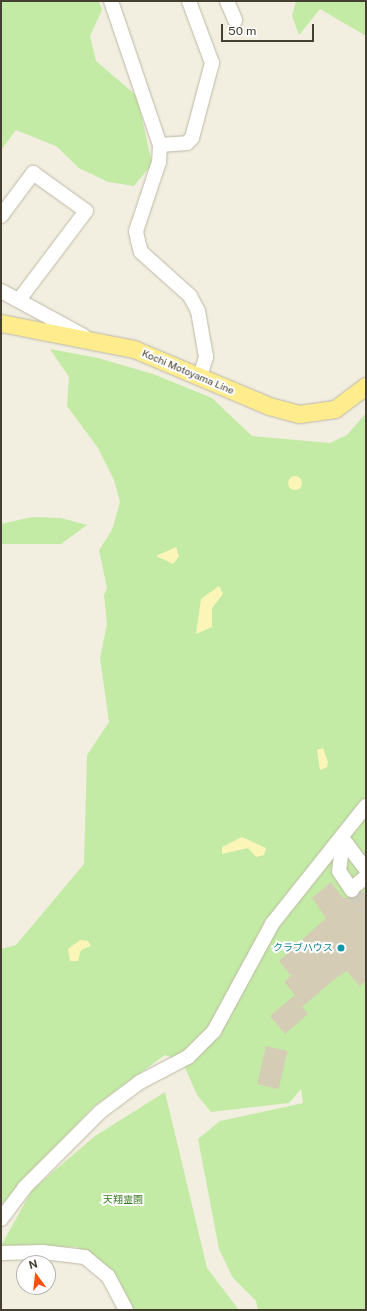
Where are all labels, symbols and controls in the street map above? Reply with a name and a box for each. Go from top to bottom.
scale bar [223,16,316,42]
text: 50 m [228,24,256,38]
street label: Kochi Motoyama Line [140,347,236,397]
place label: クラブハウス [273,942,333,954]
marker: クラブハウス [336,943,346,953]
park label: 天翔霊園 [103,1194,143,1206]
north arrow [16,1255,56,1295]
text: N [27,1257,39,1271]

